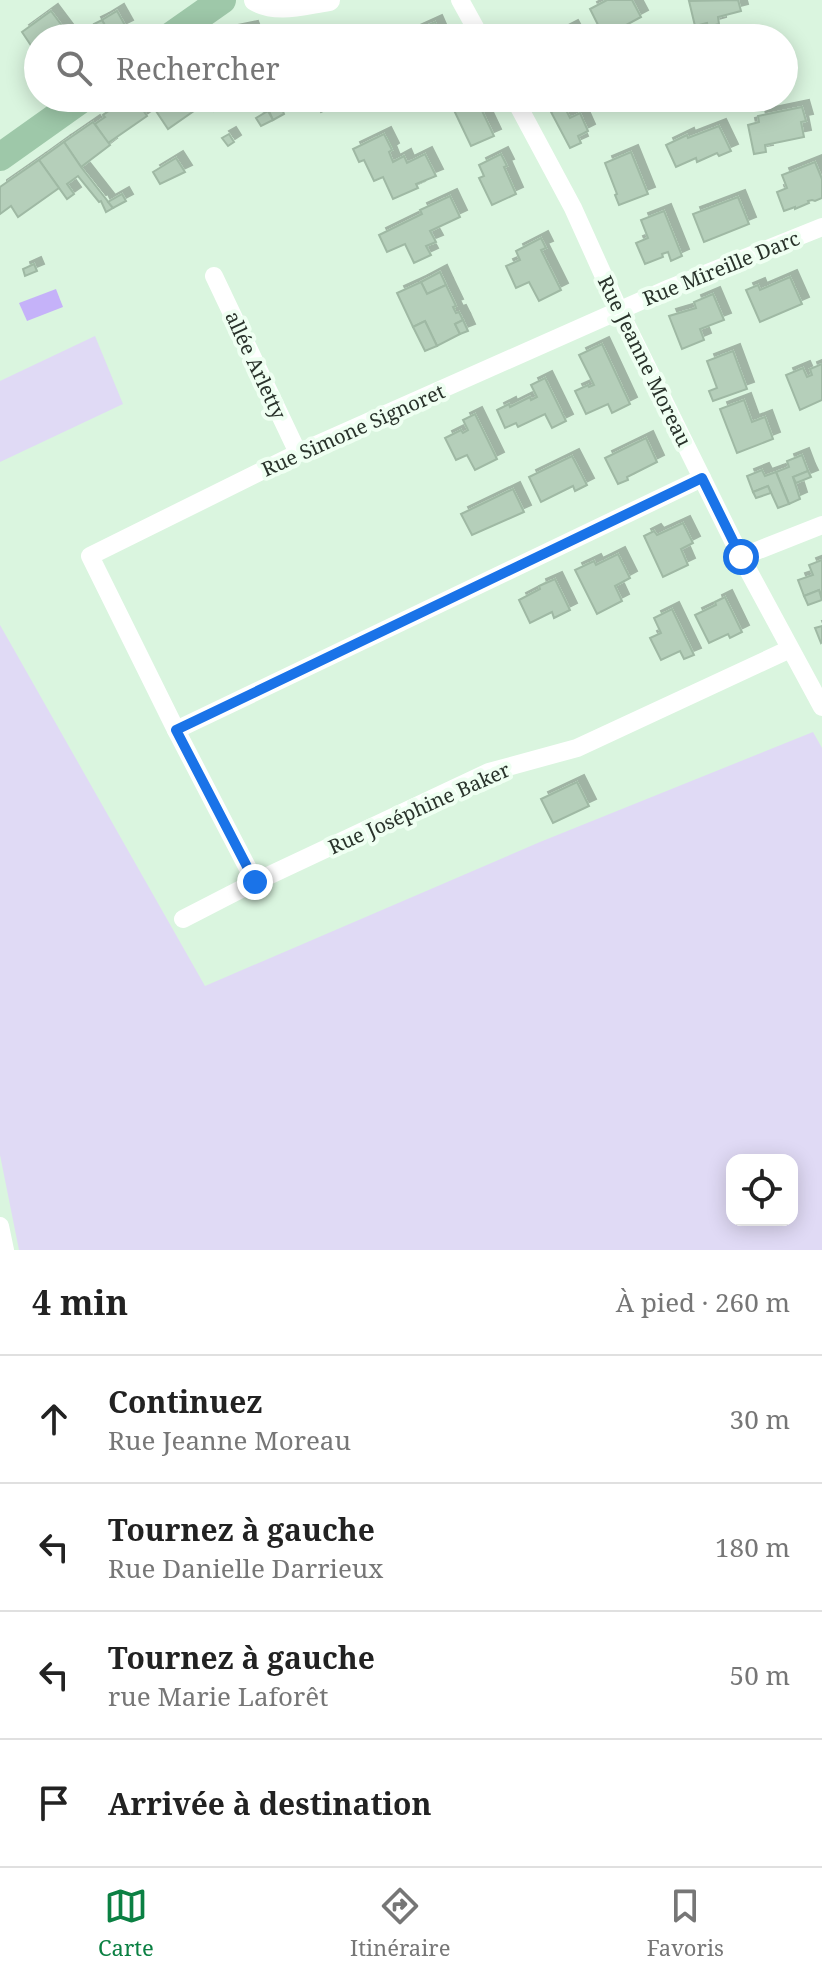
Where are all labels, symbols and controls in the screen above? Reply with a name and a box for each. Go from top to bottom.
search box [24,24,798,112]
icon: search [52,46,96,90]
text: Rechercher [116,48,280,89]
street label: Rue Mireille Darc [639,224,804,312]
street label: Rue Jeanne Moreau [592,271,698,451]
street label: allée Arletty [219,307,293,424]
street label: Rue Simone Signoret [257,377,449,483]
route start [723,539,759,575]
street label: Rue Joséphine Baker [324,756,515,860]
route end [237,864,273,900]
map controls [726,1154,798,1226]
button: locate [726,1154,798,1226]
text: 4 min [32,1279,128,1325]
text: À pied · 260 m [616,1284,790,1320]
text: Continuez [108,1381,262,1422]
icon: ahead [32,1397,76,1441]
text: 30 m [730,1401,790,1437]
text: Rue Jeanne Moreau [108,1422,351,1458]
text: Tournez à gauche [108,1509,375,1550]
icon: left [32,1525,76,1569]
text: 180 m [715,1529,790,1565]
text: Rue Danielle Darrieux [108,1550,383,1586]
text: Tournez à gauche [108,1637,375,1678]
icon: left [32,1653,76,1697]
text: 50 m [730,1657,790,1693]
text: rue Marie Laforêt [108,1678,328,1714]
icon: arrive [32,1781,76,1825]
text: Arrivée à destination [108,1783,432,1824]
tab: Carte [98,1884,154,1962]
tab: Itinéraire [350,1884,450,1962]
tab: Favoris [647,1884,724,1962]

